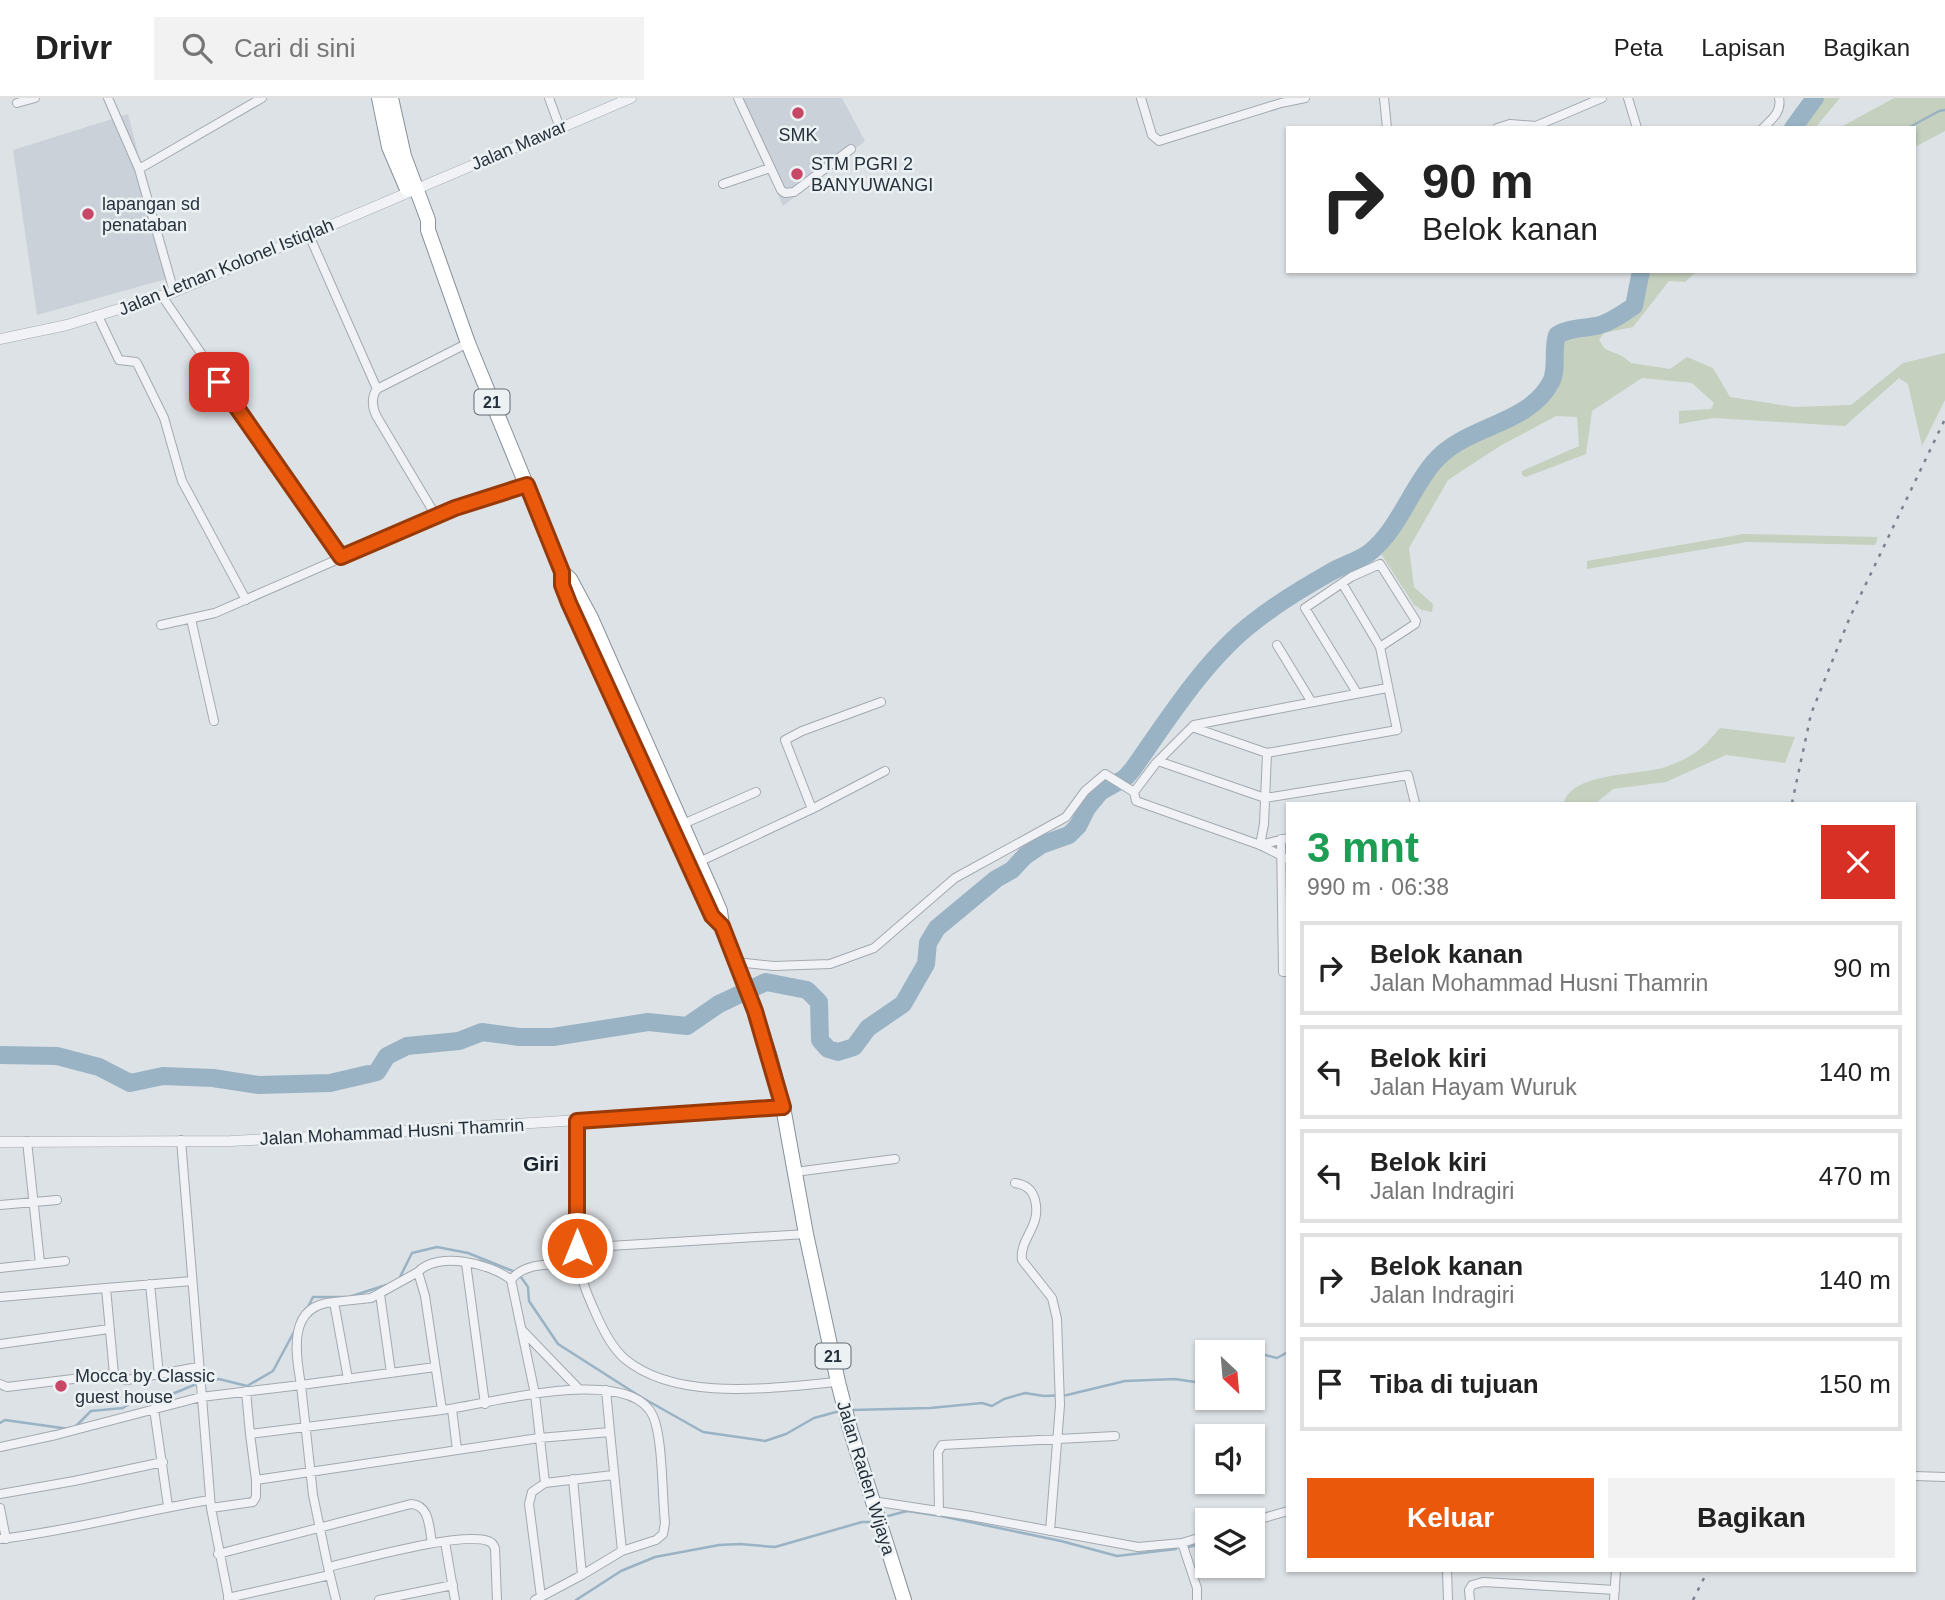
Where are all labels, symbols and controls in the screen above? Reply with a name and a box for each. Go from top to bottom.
search box [154,17,644,80]
text: Drivr [35,29,112,66]
icon: search [178,29,216,67]
text: Cari di sini [234,33,355,63]
text: Peta [1614,34,1663,61]
text: Lapisan [1701,34,1785,61]
text: Bagikan [1823,34,1910,61]
marker: SMK [790,105,806,121]
street label: Jalan Mawar [468,116,570,174]
place label: SMK [778,125,818,145]
place label: STM PGRI 2 BANYUWANGI [811,154,933,195]
icon: right [1307,154,1398,245]
text: 90 m [1422,154,1534,208]
marker: STM PGRI 2 BANYUWANGI [789,166,805,182]
place label: lapangan sd penataban [102,194,200,235]
marker: lapangan sd penataban [80,206,96,222]
text: Belok kanan [1422,211,1598,247]
street label: Jalan Letnan Kolonel Istiqlah [116,215,336,319]
pin [189,352,249,412]
icon: arrive [200,363,238,401]
road number: 21 [475,390,510,414]
text: 3 mnt [1307,824,1419,871]
button: close [1821,825,1895,899]
text: 990 m · 06:38 [1307,874,1449,900]
text: Belok kanan [1370,939,1523,969]
icon: right [1311,949,1349,987]
text: 90 m [1833,953,1891,983]
text: Jalan Mohammad Husni Thamrin [1370,970,1708,996]
text: Belok kiri [1370,1043,1487,1073]
icon: left [1311,1053,1349,1091]
text: 140 m [1819,1057,1891,1087]
text: Jalan Hayam Wuruk [1370,1074,1577,1100]
street label: Jalan Mohammad Husni Thamrin [259,1115,525,1149]
text: Belok kiri [1370,1147,1487,1177]
district label: Giri [523,1152,559,1175]
icon: left [1311,1157,1349,1195]
text: 470 m [1819,1161,1891,1191]
text: Jalan Indragiri [1370,1178,1514,1204]
position arrow [540,1211,614,1285]
text: Belok kanan [1370,1251,1523,1281]
icon: right [1311,1261,1349,1299]
text: 140 m [1819,1265,1891,1295]
text: Jalan Indragiri [1370,1282,1514,1308]
north arrow [1195,1340,1265,1410]
map controls [1195,1340,1265,1578]
road number: 21 [816,1344,850,1368]
icon: arrive [1311,1365,1349,1403]
place label: Mocca by Classic guest house [75,1366,215,1407]
text: Tiba di tujuan [1370,1369,1539,1399]
text: 150 m [1819,1369,1891,1399]
marker: Mocca by Classic guest house [53,1378,69,1394]
street label: Jalan Raden Wijaya [833,1399,899,1558]
button: sound [1195,1424,1265,1494]
button: Keluar [1307,1478,1594,1558]
button: Bagikan [1608,1478,1895,1558]
button: layers [1195,1508,1265,1578]

